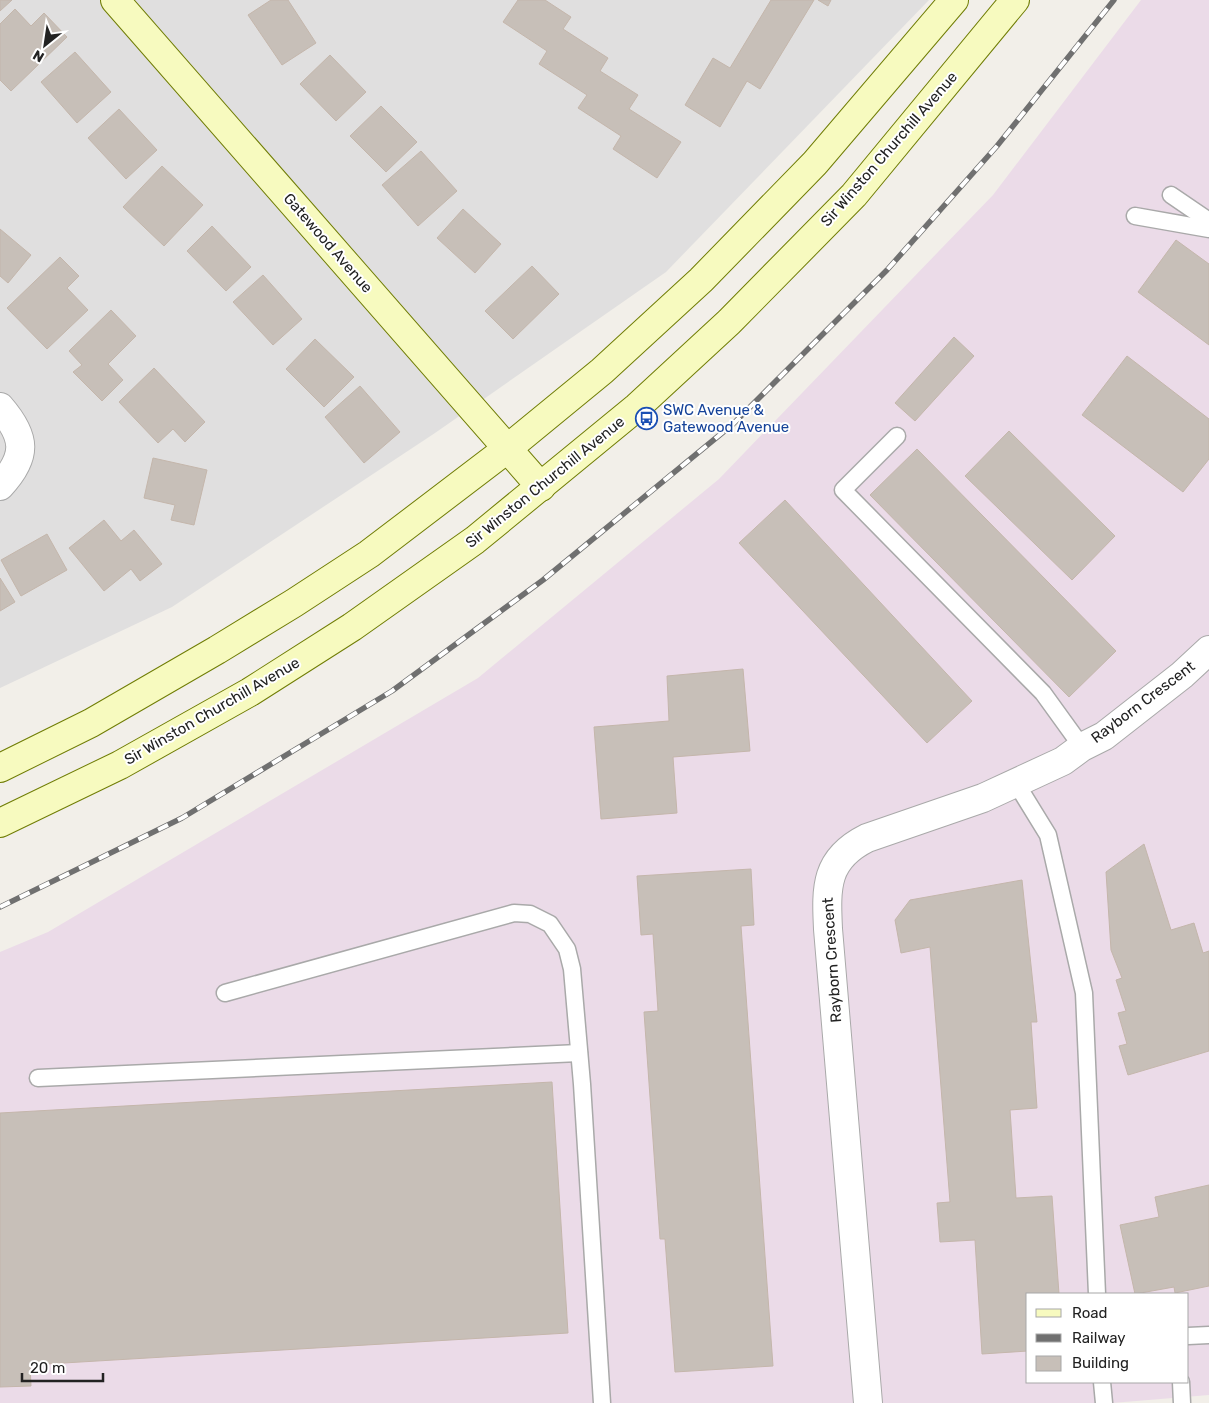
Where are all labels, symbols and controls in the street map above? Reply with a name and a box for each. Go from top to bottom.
north arrow [20,20,70,70]
text: N [30,46,47,66]
street label: Sir Winston Churchill Avenue [817,68,961,230]
street label: Gatewood Avenue [280,189,376,297]
place label: SWC Avenue & Gatewood Avenue [663,401,789,436]
bus stop icon: SWC Avenue & Gatewood Avenue [635,407,659,431]
street label: Sir Winston Churchill Avenue [462,412,628,552]
street label: Sir Winston Churchill Avenue [121,653,303,769]
street label: Rayborn Crescent [1088,657,1199,747]
street label: Rayborn Crescent [819,897,845,1023]
legend [1026,1293,1189,1383]
text: Road [1072,1304,1108,1322]
text: Railway [1072,1329,1126,1347]
scale bar [22,1350,104,1382]
text: Building [1072,1354,1129,1372]
text: 20 m [30,1359,65,1377]

